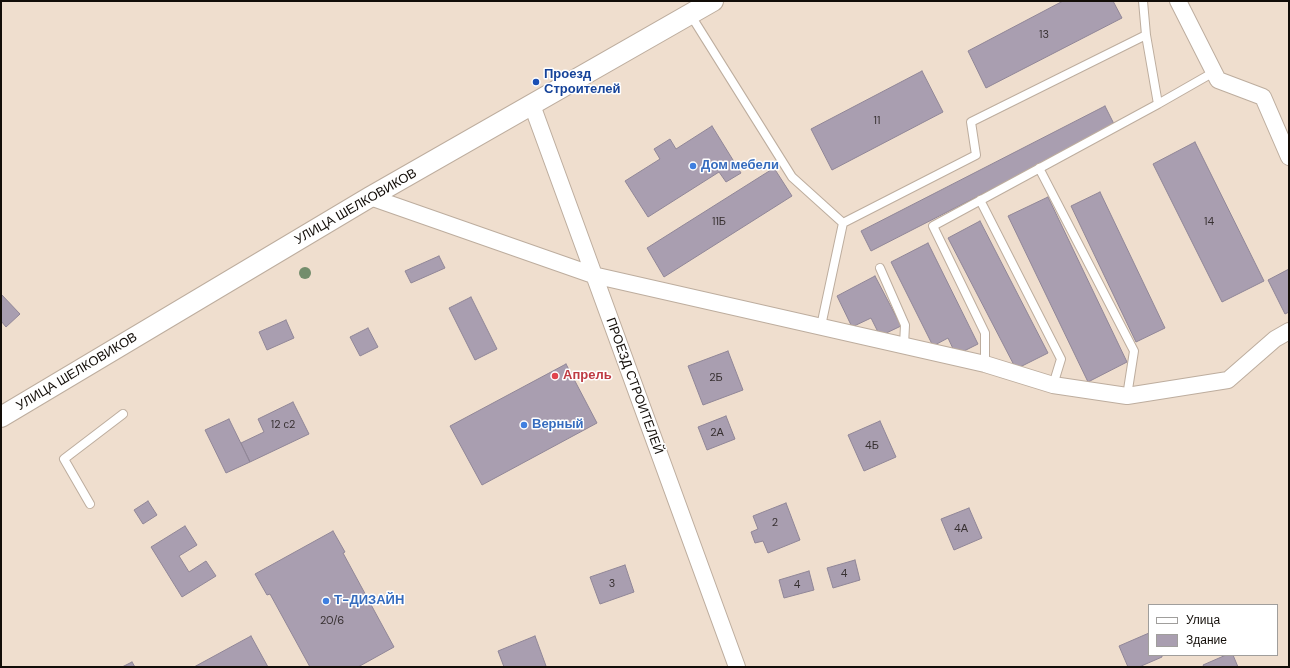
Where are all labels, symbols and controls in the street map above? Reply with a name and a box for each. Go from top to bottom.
house number: 13 [1039,28,1049,42]
place label: Проезд Строителей [544,67,621,98]
marker: Проезд Строителей [531,77,541,87]
house number: 11 [874,114,880,128]
place label: Дом мебели [701,158,779,174]
marker: Дом мебели [688,161,698,171]
street label: УЛИЦА ШЕЛКОВИКОВ [292,166,420,248]
house number: 11Б [712,215,726,229]
house number: 14 [1204,215,1214,229]
street label: ПРОЕЗД СТРОИТЕЛЕЙ [602,316,666,456]
street label: УЛИЦА ШЕЛКОВИКОВ [14,330,140,414]
place label: Апрель [563,368,612,384]
marker: Апрель [550,371,560,381]
house number: 2Б [709,371,723,385]
place label: Верный [532,417,584,433]
house number: 12 с2 [271,418,295,432]
marker: Верный [519,420,529,430]
house number: 2А [710,426,724,440]
house number: 4Б [865,439,879,453]
house number: 2 [772,516,778,530]
house number: 4А [954,522,968,536]
house number: 4 [841,567,847,581]
house number: 3 [609,577,615,591]
house number: 4 [794,578,800,592]
place label: Т-ДИЗАЙН [334,593,404,609]
marker: Т-ДИЗАЙН [321,596,331,606]
legend [1148,604,1278,656]
text: Улица [1186,612,1220,628]
house number: 20/6 [320,614,344,628]
text: Здание [1186,632,1227,648]

